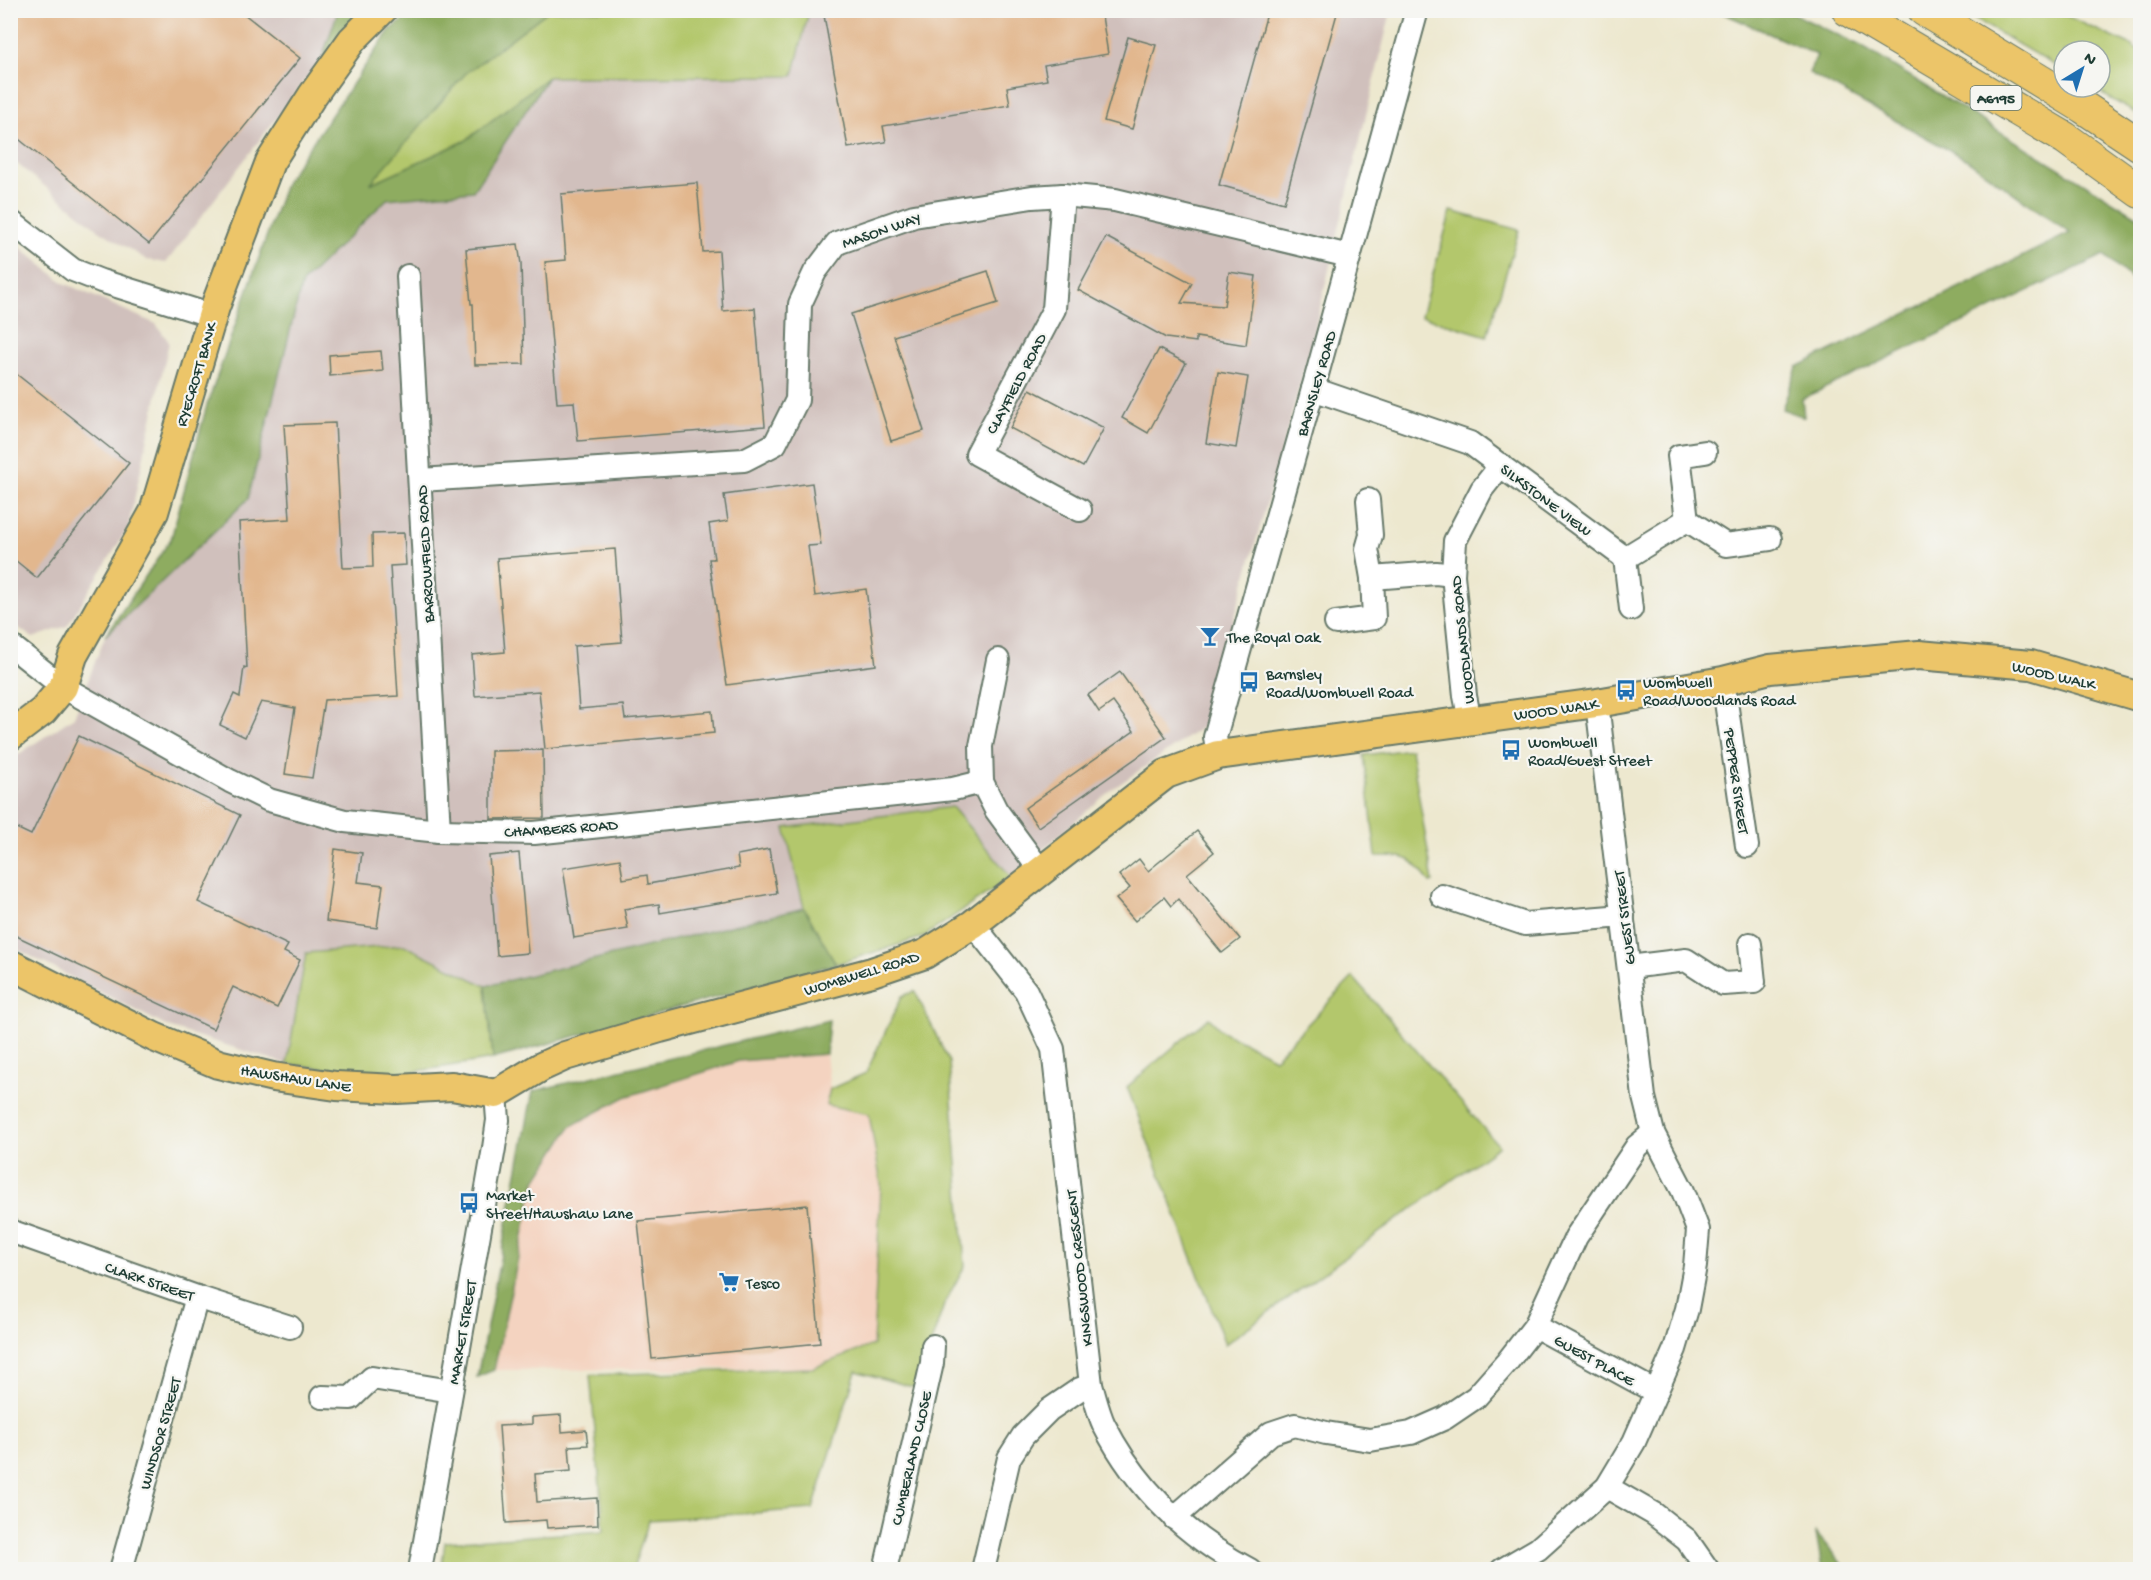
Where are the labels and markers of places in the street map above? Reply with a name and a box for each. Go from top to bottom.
bar icon: The Royal Oak [1198,624,1222,648]
place label: The Royal Oak [1226,630,1322,649]
place label: Barnsley Road/Wombwell Road [1265,667,1415,704]
bus stop icon: Barnsley Road/Wombwell Road [1237,670,1261,694]
place label: Wombwell Road/Woodlands Road [1643,675,1797,712]
bus stop icon: Wombwell Road/Woodlands Road [1614,678,1638,702]
place label: Wombwell Road/Guest Street [1528,735,1653,772]
bus stop icon: Wombwell Road/Guest Street [1499,738,1523,762]
place label: Market Street/Hawshaw Lane [486,1188,634,1225]
bus stop icon: Market Street/Hawshaw Lane [457,1191,481,1215]
supermarket icon: Tesco [717,1270,741,1294]
place label: Tesco [745,1276,780,1295]

